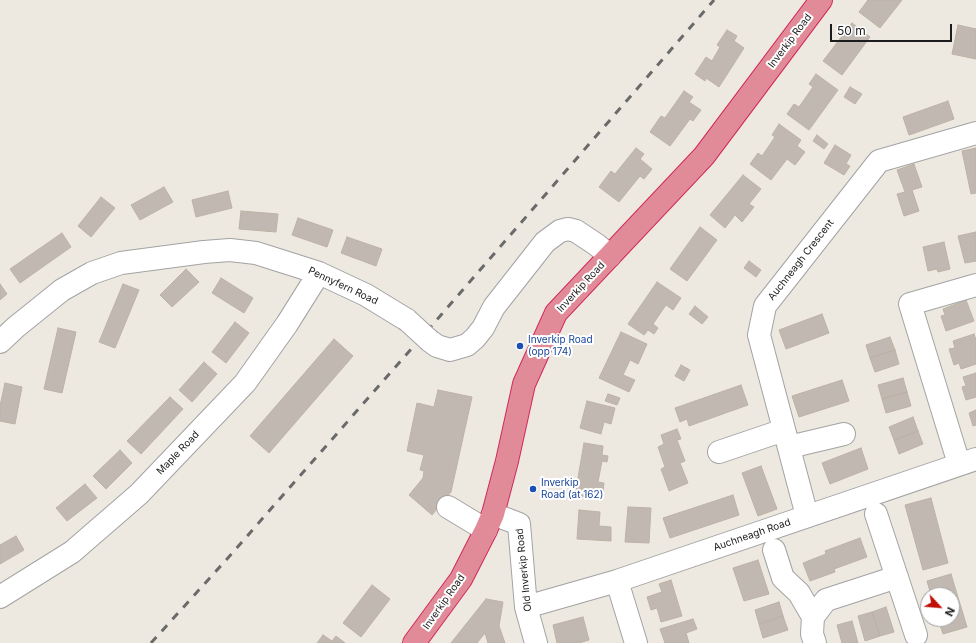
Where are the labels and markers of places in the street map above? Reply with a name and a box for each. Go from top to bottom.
place label: Inverkip Road (opp 174) [528,334,593,358]
marker: Inverkip Road (opp 174) [515,341,525,351]
place label: Inverkip Road (at 162) [541,477,603,500]
marker: Inverkip Road (at 162) [528,484,538,494]

